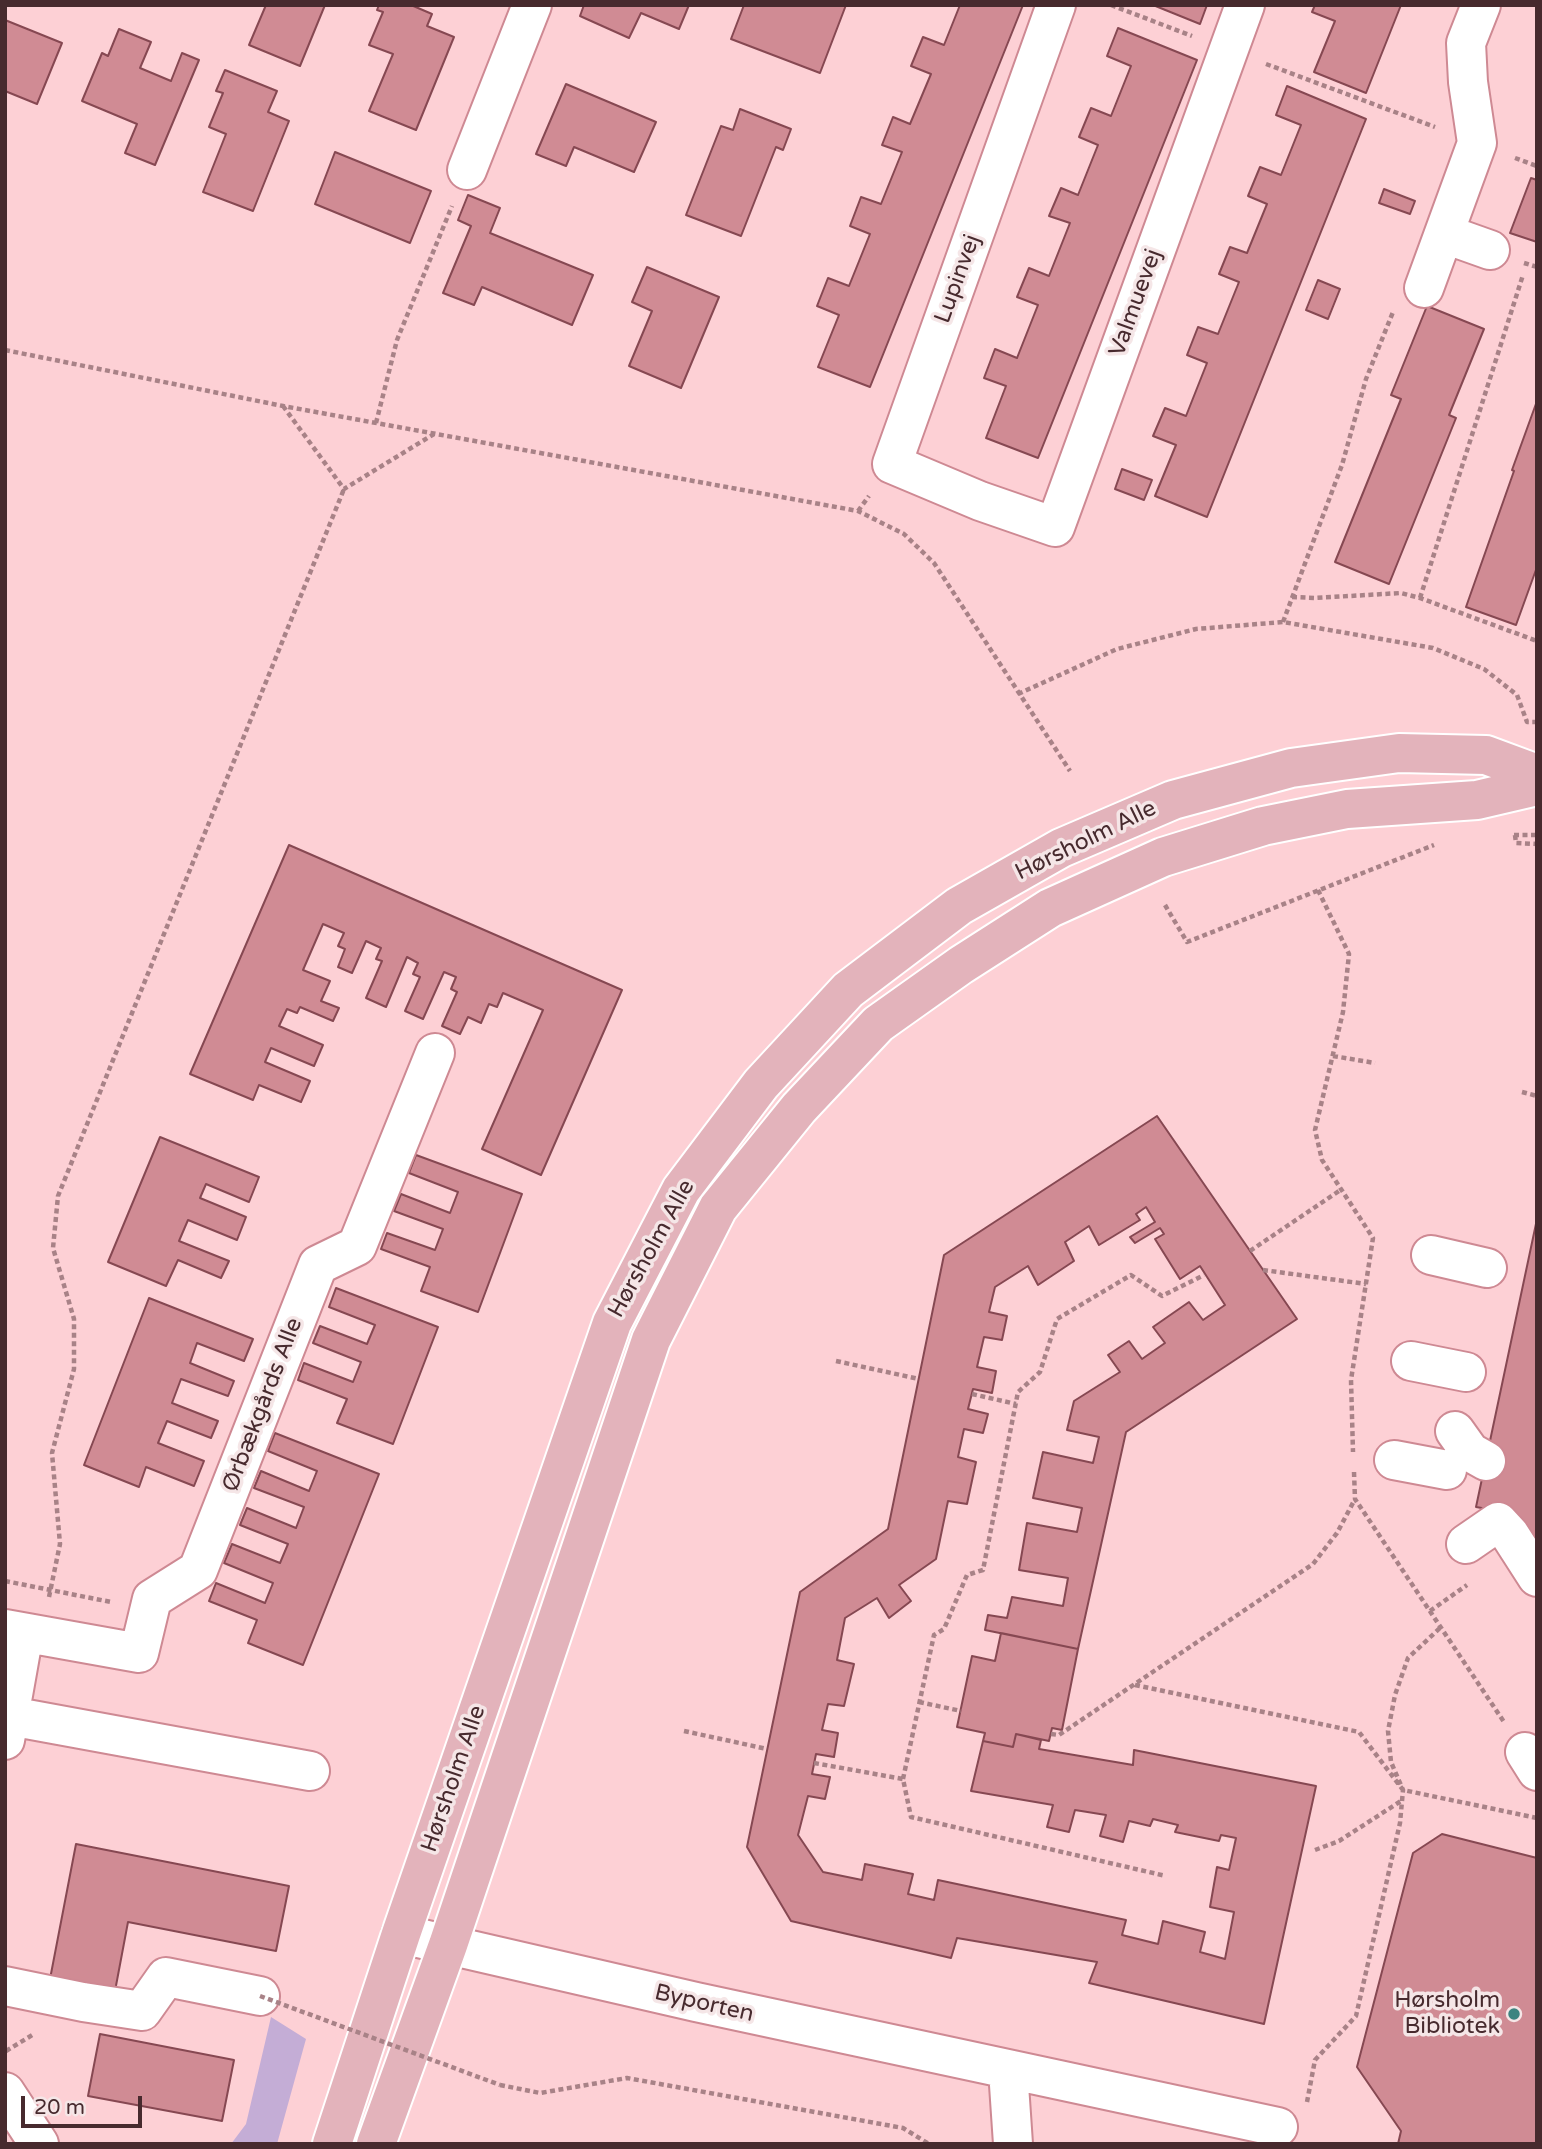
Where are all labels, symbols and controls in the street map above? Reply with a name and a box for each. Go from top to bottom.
street label: Lupinvej [929,231,987,327]
street label: Valmuevej [1104,246,1168,360]
street label: Hørsholm Alle [1011,795,1161,887]
street label: Hørsholm Alle [603,1175,701,1323]
street label: Ørbækgårds Alle [217,1314,309,1496]
street label: Hørsholm Alle [416,1702,492,1856]
street label: Byporten [652,1979,756,2029]
place label: Hørsholm Bibliotek [1394,1987,1500,2041]
marker: Hørsholm Bibliotek [1506,2006,1522,2022]
scale bar [24,2082,145,2126]
text: 20 m [34,2095,85,2120]

